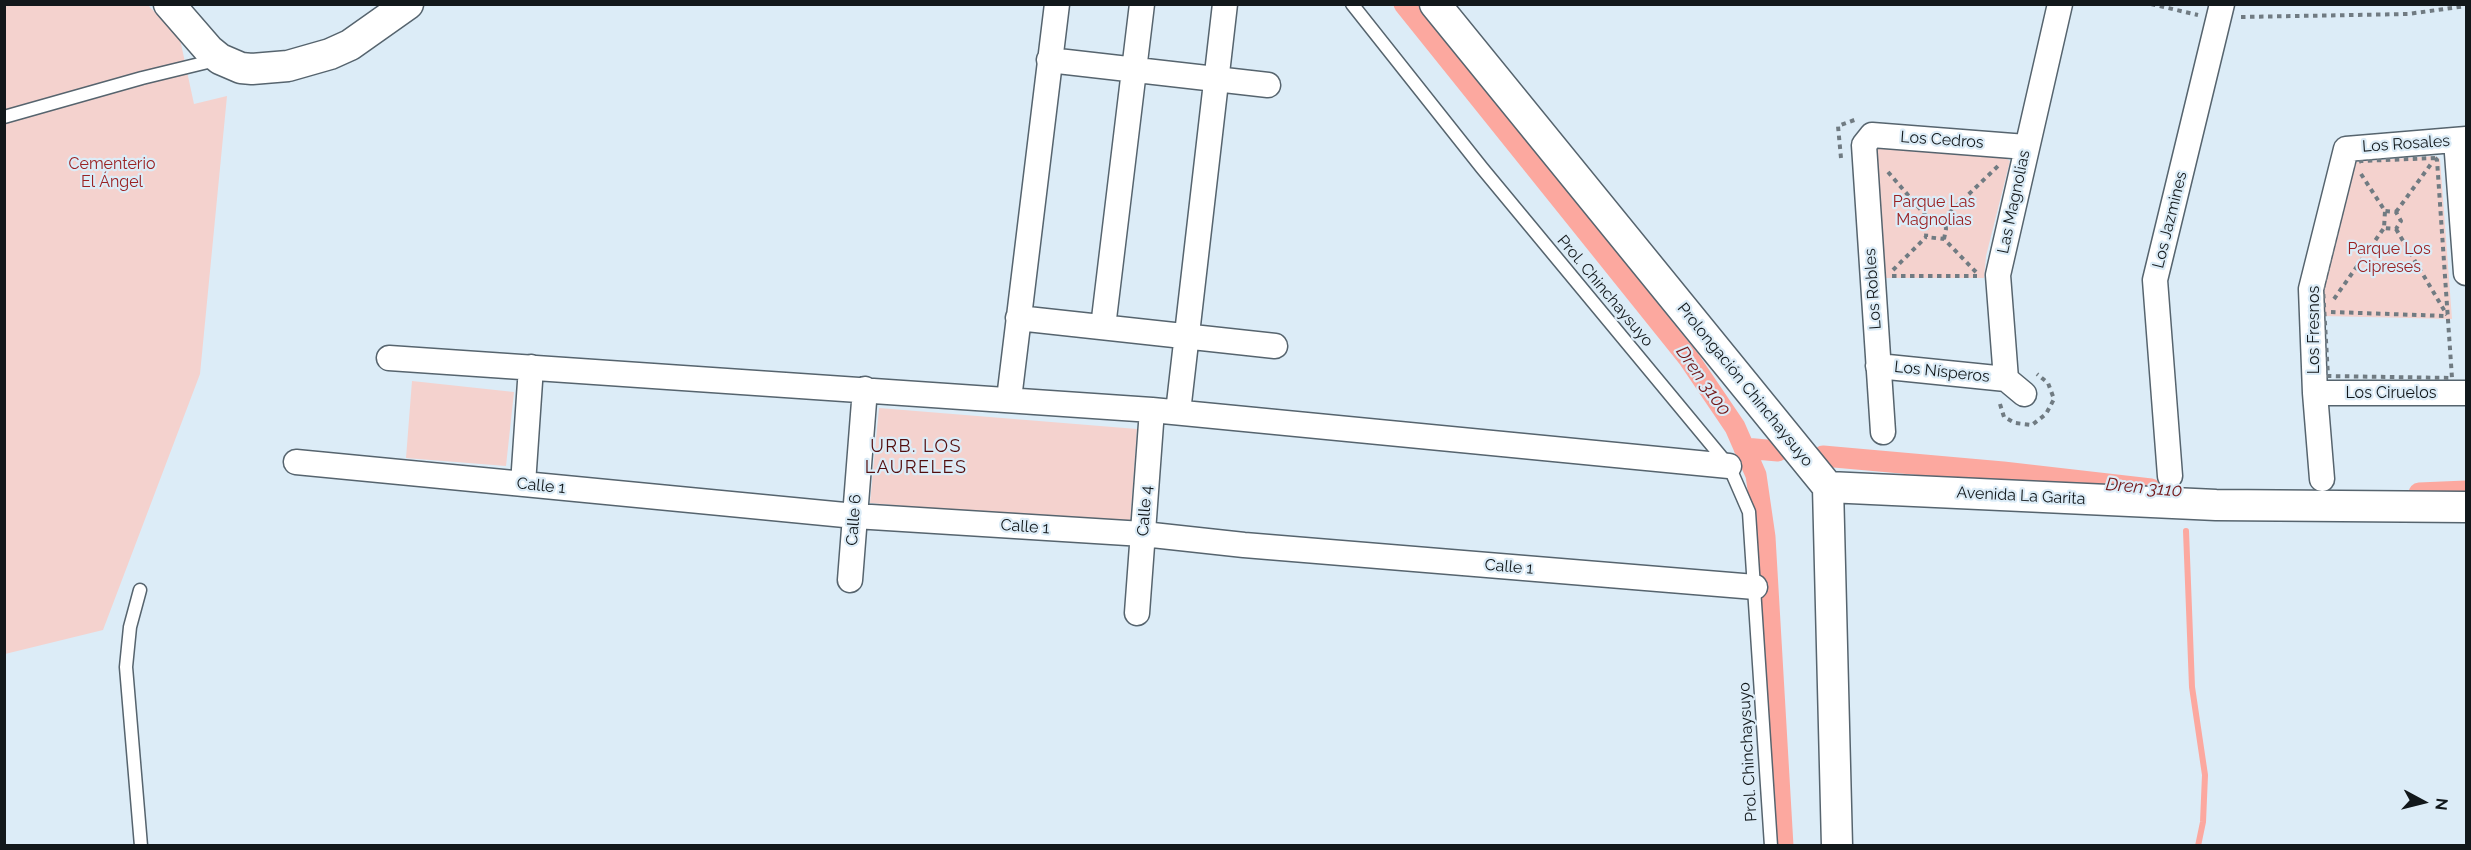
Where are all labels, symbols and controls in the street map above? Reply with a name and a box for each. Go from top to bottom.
street label: Los Cedros [1900,128,1984,152]
street label: Los Rosales [2361,131,2451,157]
street label: Las Magnolias [1994,148,2034,256]
park label: Cementerio El Ángel [69,154,155,192]
street label: Los Jazmines [2149,170,2191,270]
park label: Parque Las Magnolias [1893,192,1975,230]
street label: Prol. Chinchaysuyo [1553,231,1657,351]
park label: Parque Los Cipreses [2347,239,2431,277]
street label: Los Robles [1861,248,1885,330]
street label: Los Fresnos [2304,286,2324,374]
street label: Prolongación Chinchaysuyo [1673,299,1817,471]
water label: Dren 3100 [1671,342,1735,420]
street label: Los Nísperos [1893,357,1991,387]
street label: Los Ciruelos [2345,383,2437,403]
district label: URB. LOS LAURELES [865,436,967,478]
street label: Calle 1 [516,474,566,498]
water label: Dren 3110 [2105,474,2183,502]
street label: Avenida La Garita [1956,483,2086,509]
street label: Calle 4 [1134,485,1156,537]
street label: Calle 6 [843,494,865,546]
street label: Calle 1 [1000,516,1050,538]
street label: Calle 1 [1484,555,1534,579]
street label: Prol. Chinchaysuyo [1735,682,1761,822]
north arrow [2393,772,2453,832]
text: N [2431,797,2452,811]

